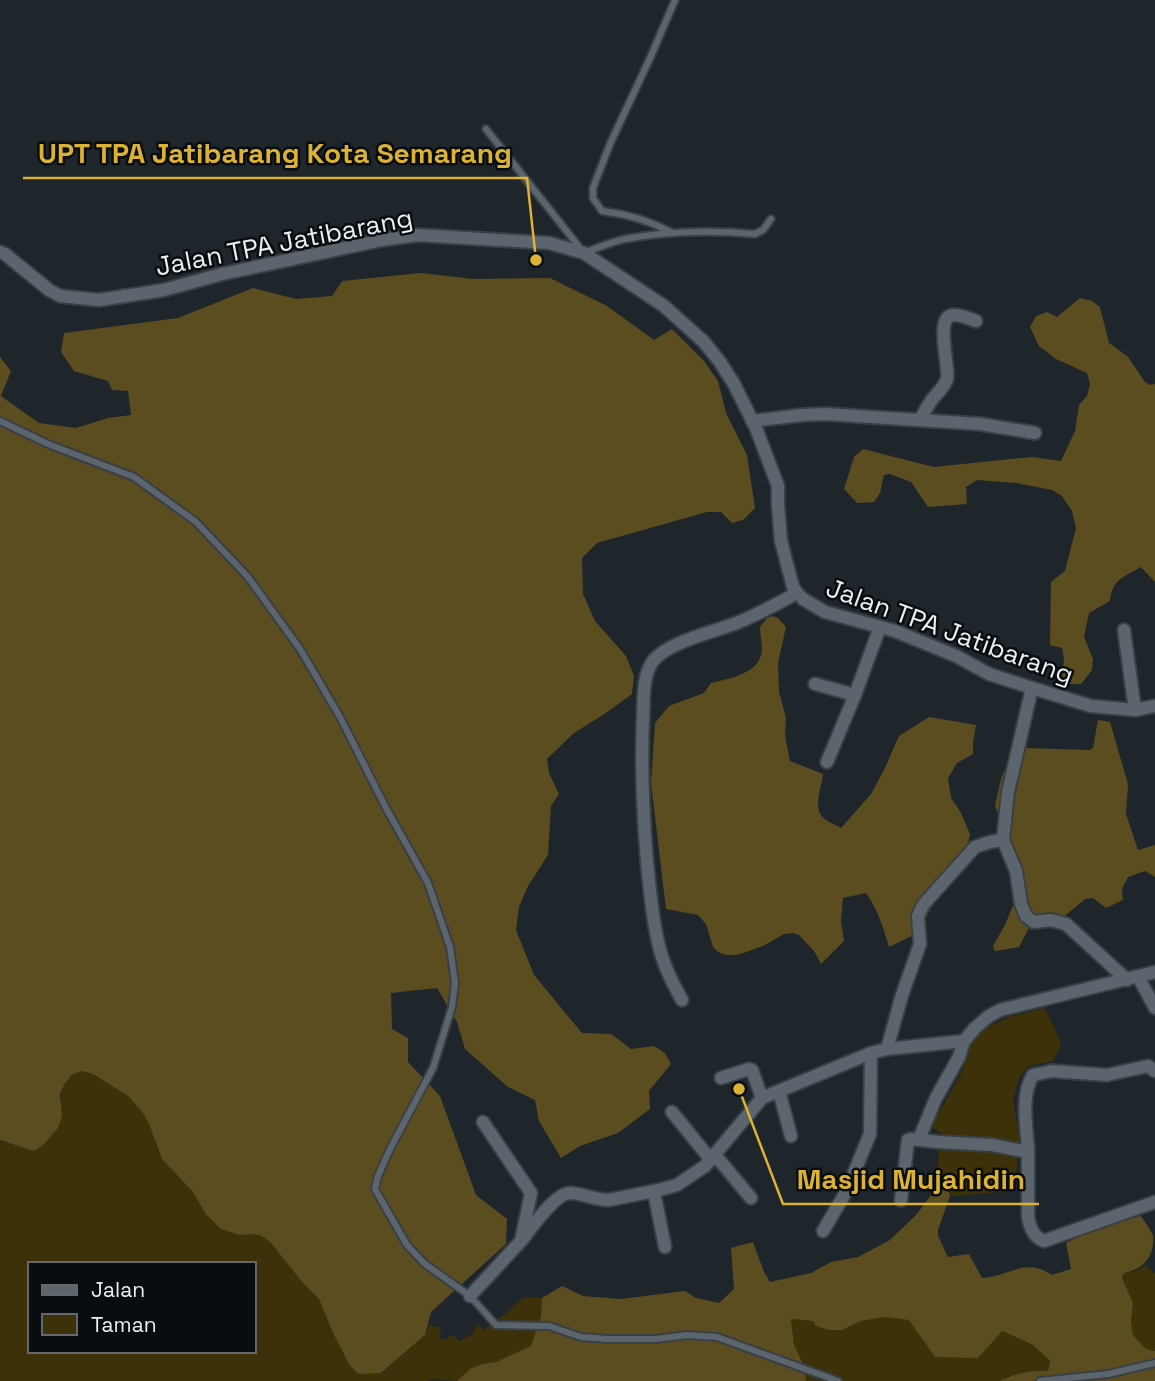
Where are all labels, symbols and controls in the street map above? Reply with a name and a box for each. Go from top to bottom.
callout: UPT TPA Jatibarang Kota Semarang [23,129,527,178]
text: UPT TPA Jatibarang Kota Semarang [38,135,512,171]
street label: Jalan TPA Jatibarang [153,200,415,284]
street label: Jalan TPA Jatibarang [822,570,1078,692]
callout: Masjid Mujahidin [783,1155,1039,1204]
text: Masjid Mujahidin [797,1161,1025,1197]
legend [28,1262,256,1353]
text: Jalan [91,1276,145,1303]
text: Taman [91,1311,157,1338]

